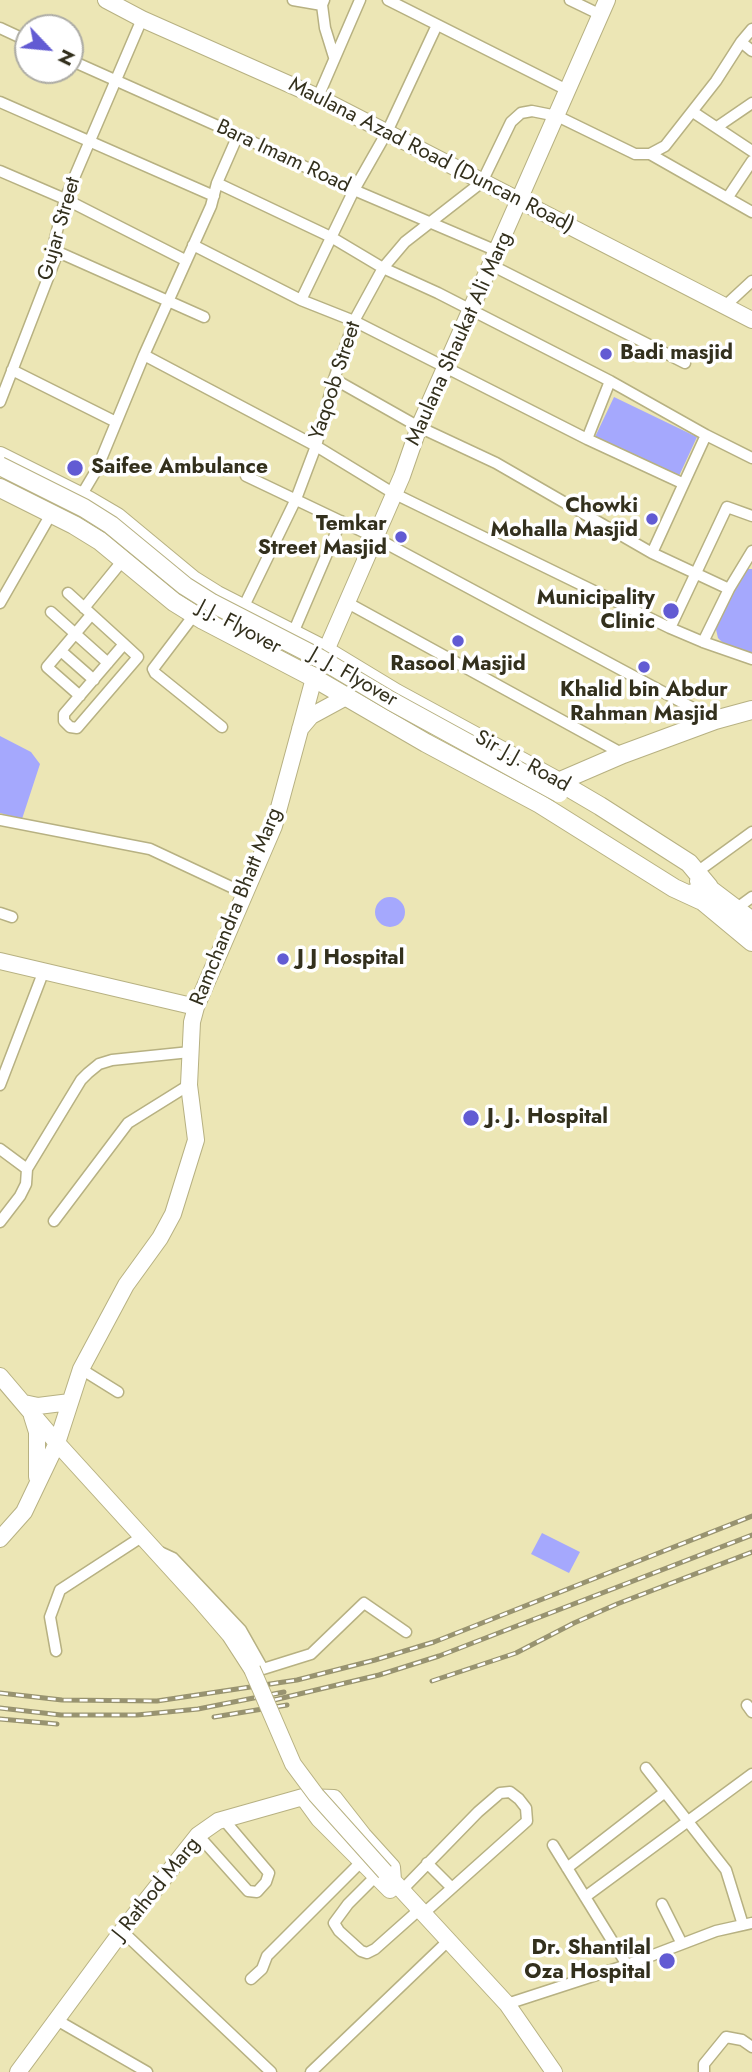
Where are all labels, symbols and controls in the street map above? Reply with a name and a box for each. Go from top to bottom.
north arrow [14,14,84,84]
text: N [51,45,82,70]
street label: Maulana Azad Road (Duncan Road) [284,73,578,239]
street label: Bara Imam Road [212,115,354,199]
street label: Gujar Street [33,174,87,284]
street label: Maulana Shaukat Ali Marg [401,228,519,450]
street label: Yaqoob Street [305,319,367,443]
place label: Badi masjid [620,341,733,367]
marker: Badi masjid [598,346,614,362]
place label: Saifee Ambulance [91,455,268,481]
marker: Saifee Ambulance [65,458,85,478]
place label: Chowki Mohalla Masjid [491,494,638,544]
marker: Chowki Mohalla Masjid [644,511,660,527]
place label: Temkar Street Masjid [258,512,387,562]
marker: Temkar Street Masjid [393,529,409,545]
place label: Municipality Clinic [537,586,655,636]
street label: J.J. Flyover [193,595,285,661]
marker: Municipality Clinic [661,601,681,621]
marker: Rasool Masjid [450,633,466,649]
street label: J. J. Flyover [304,643,402,713]
place label: Rasool Masjid [390,652,526,678]
marker: Khalid bin Abdur Rahman Masjid [636,659,652,675]
place label: Khalid bin Abdur Rahman Masjid [560,678,728,728]
street label: Sir J.J. Road [470,726,574,798]
street label: Ramchandra Bhatt Marg [186,804,288,1010]
place label: J J Hospital [297,946,404,972]
marker: J J Hospital [275,951,291,967]
place label: J. J. Hospital [487,1105,608,1131]
marker: J. J. Hospital [461,1108,481,1128]
street label: J Rathod Marg [108,1833,206,1945]
place label: Dr. Shantilal Oza Hospital [524,1936,651,1986]
marker: Dr. Shantilal Oza Hospital [657,1951,677,1971]

